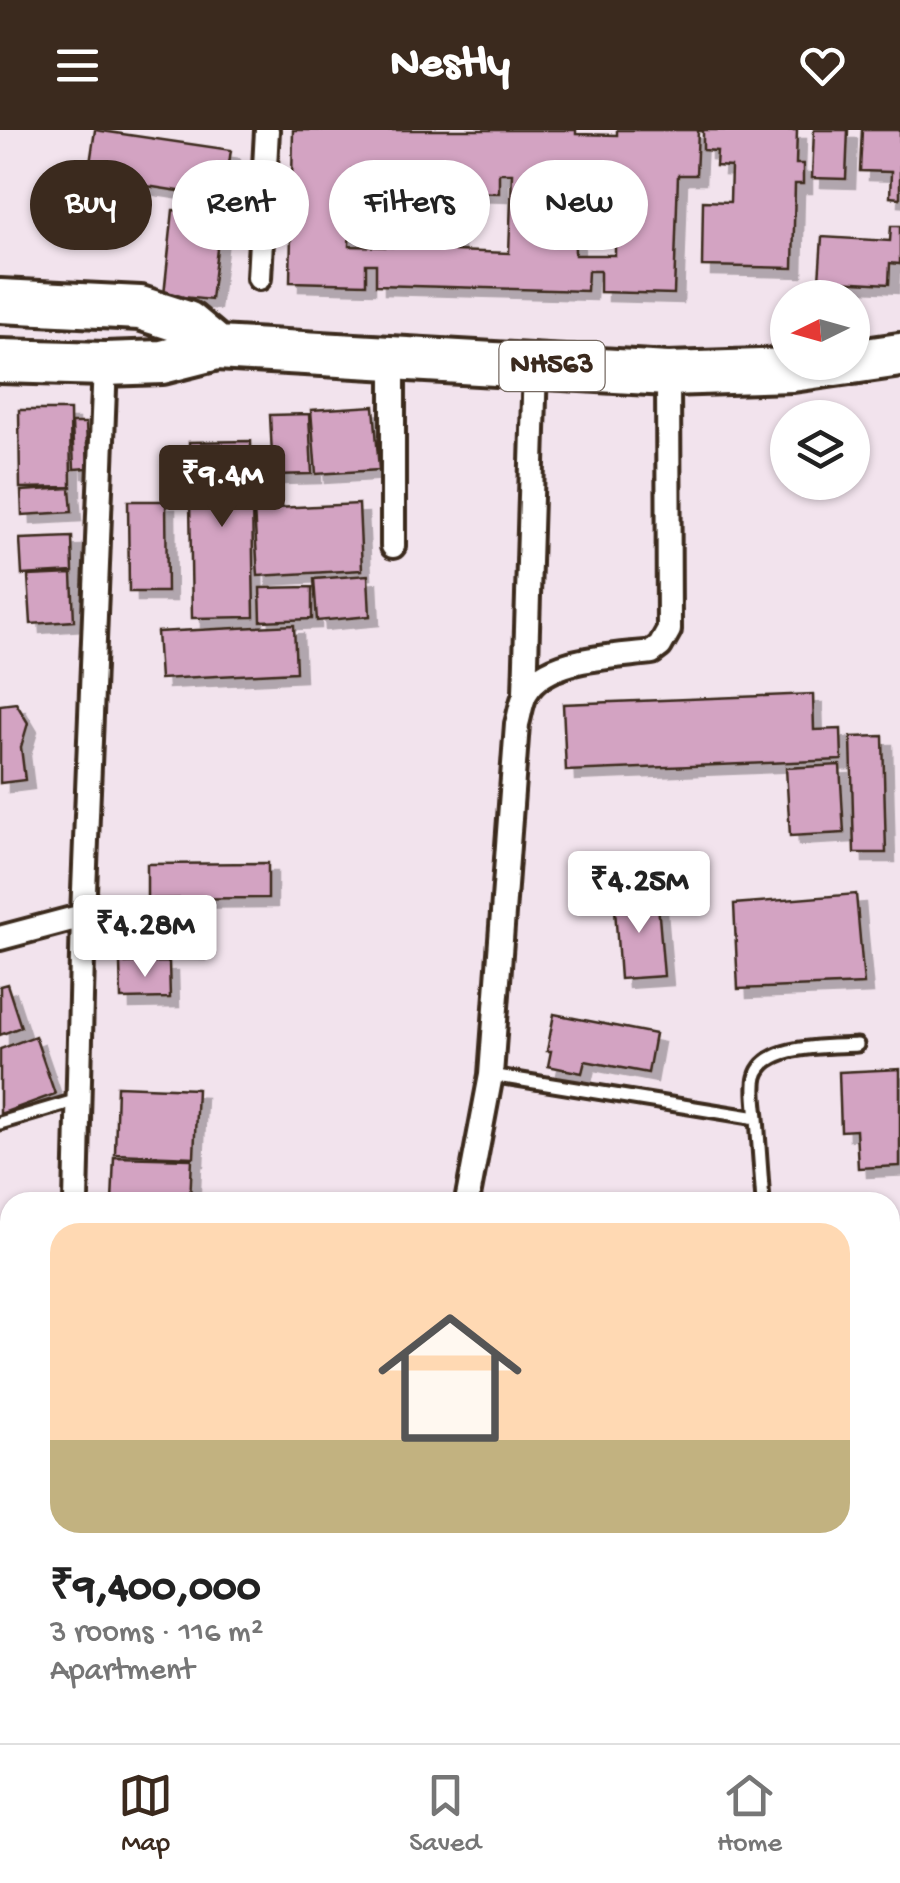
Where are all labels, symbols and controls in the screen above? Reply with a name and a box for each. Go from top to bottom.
icon: menu [50,38,105,93]
icon: heart [795,38,850,93]
text: Nestly [390,39,510,92]
chip: Buy [30,160,152,250]
chip: Rent [172,160,309,250]
chip: Filters [329,160,490,250]
chip: New [510,160,648,250]
north arrow [770,280,870,380]
map controls [770,280,870,500]
road number: NH563 [500,341,604,391]
button: layers [770,400,870,500]
pin: ₹9.4M [152,445,292,530]
text: ₹9.4M [181,458,263,496]
pin: ₹4.25M [558,851,720,936]
text: ₹4.25M [590,864,688,902]
pin: ₹4.28M [64,895,226,980]
text: ₹4.28M [96,908,194,946]
icon: home [360,1288,540,1468]
text: ₹9,400,000 [50,1566,261,1615]
text: 3 rooms · 116 m² [50,1615,263,1653]
text: Apartment [50,1653,194,1691]
tab: Map [118,1768,173,1861]
tab: Saved [409,1768,481,1861]
tab: Home [717,1768,782,1861]

